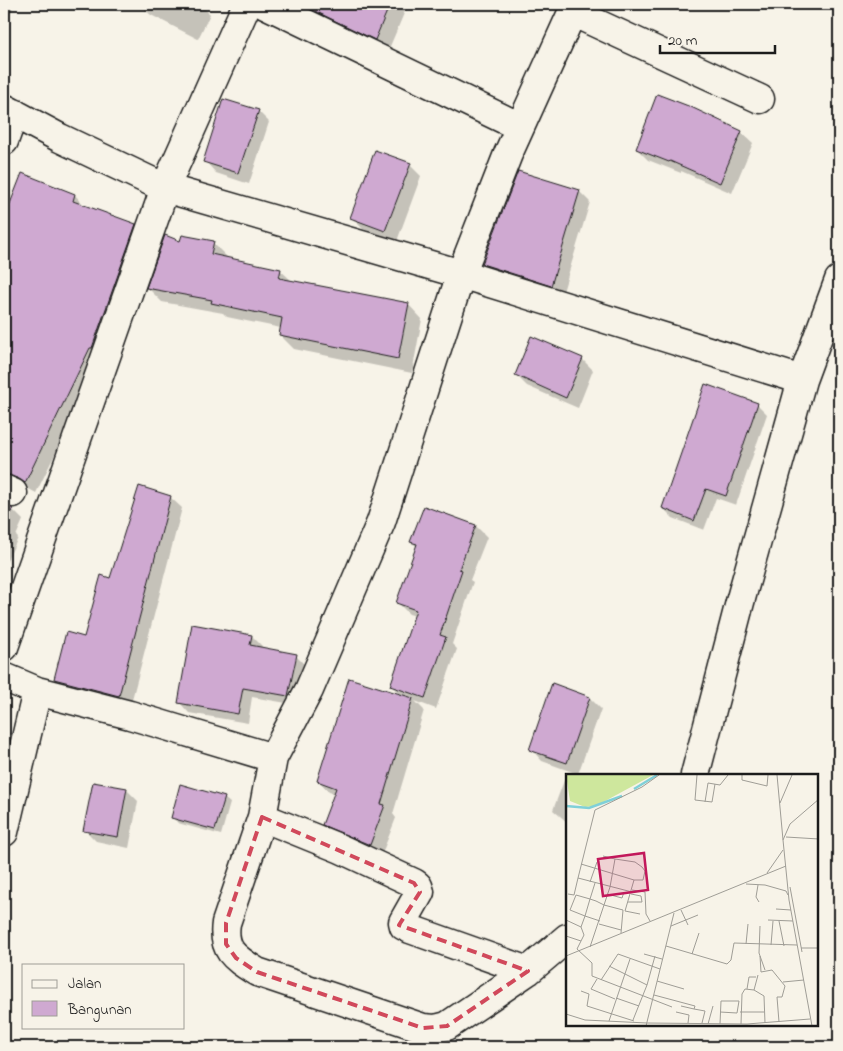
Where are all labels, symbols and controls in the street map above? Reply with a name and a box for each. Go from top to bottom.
scale bar [660,22,776,54]
text: 20 m [668,30,698,52]
inset map [566,774,818,1026]
legend [22,964,185,1028]
text: Jalan [68,973,101,995]
text: Bangunan [67,999,132,1022]

